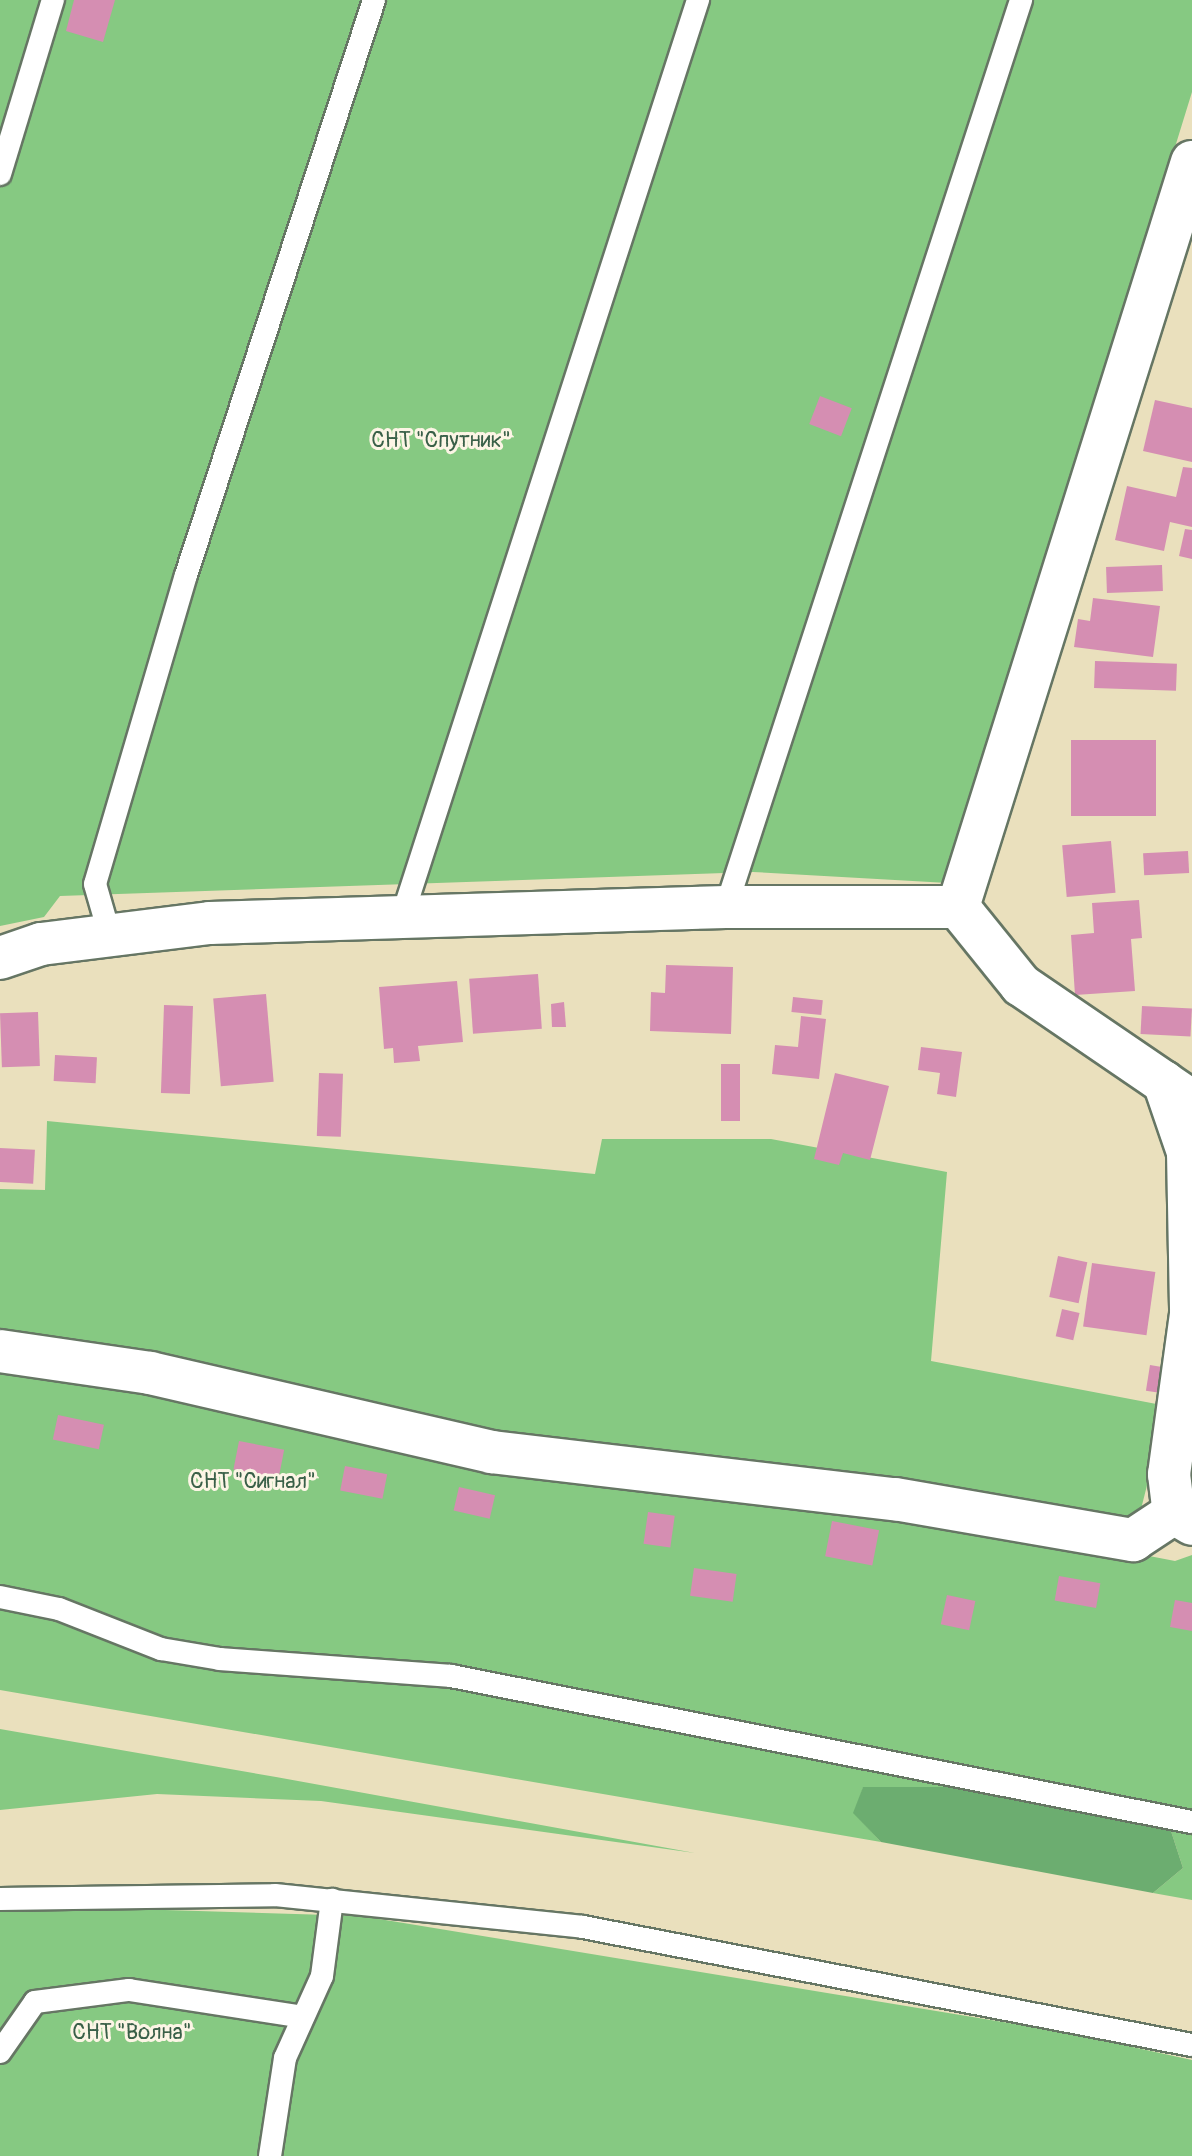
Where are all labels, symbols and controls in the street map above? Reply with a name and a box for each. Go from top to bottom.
park label: СНТ "Спутник" [371,428,511,454]
park label: СНТ "Сигнал" [190,1469,316,1495]
park label: СНТ "Волна" [72,2020,192,2046]

